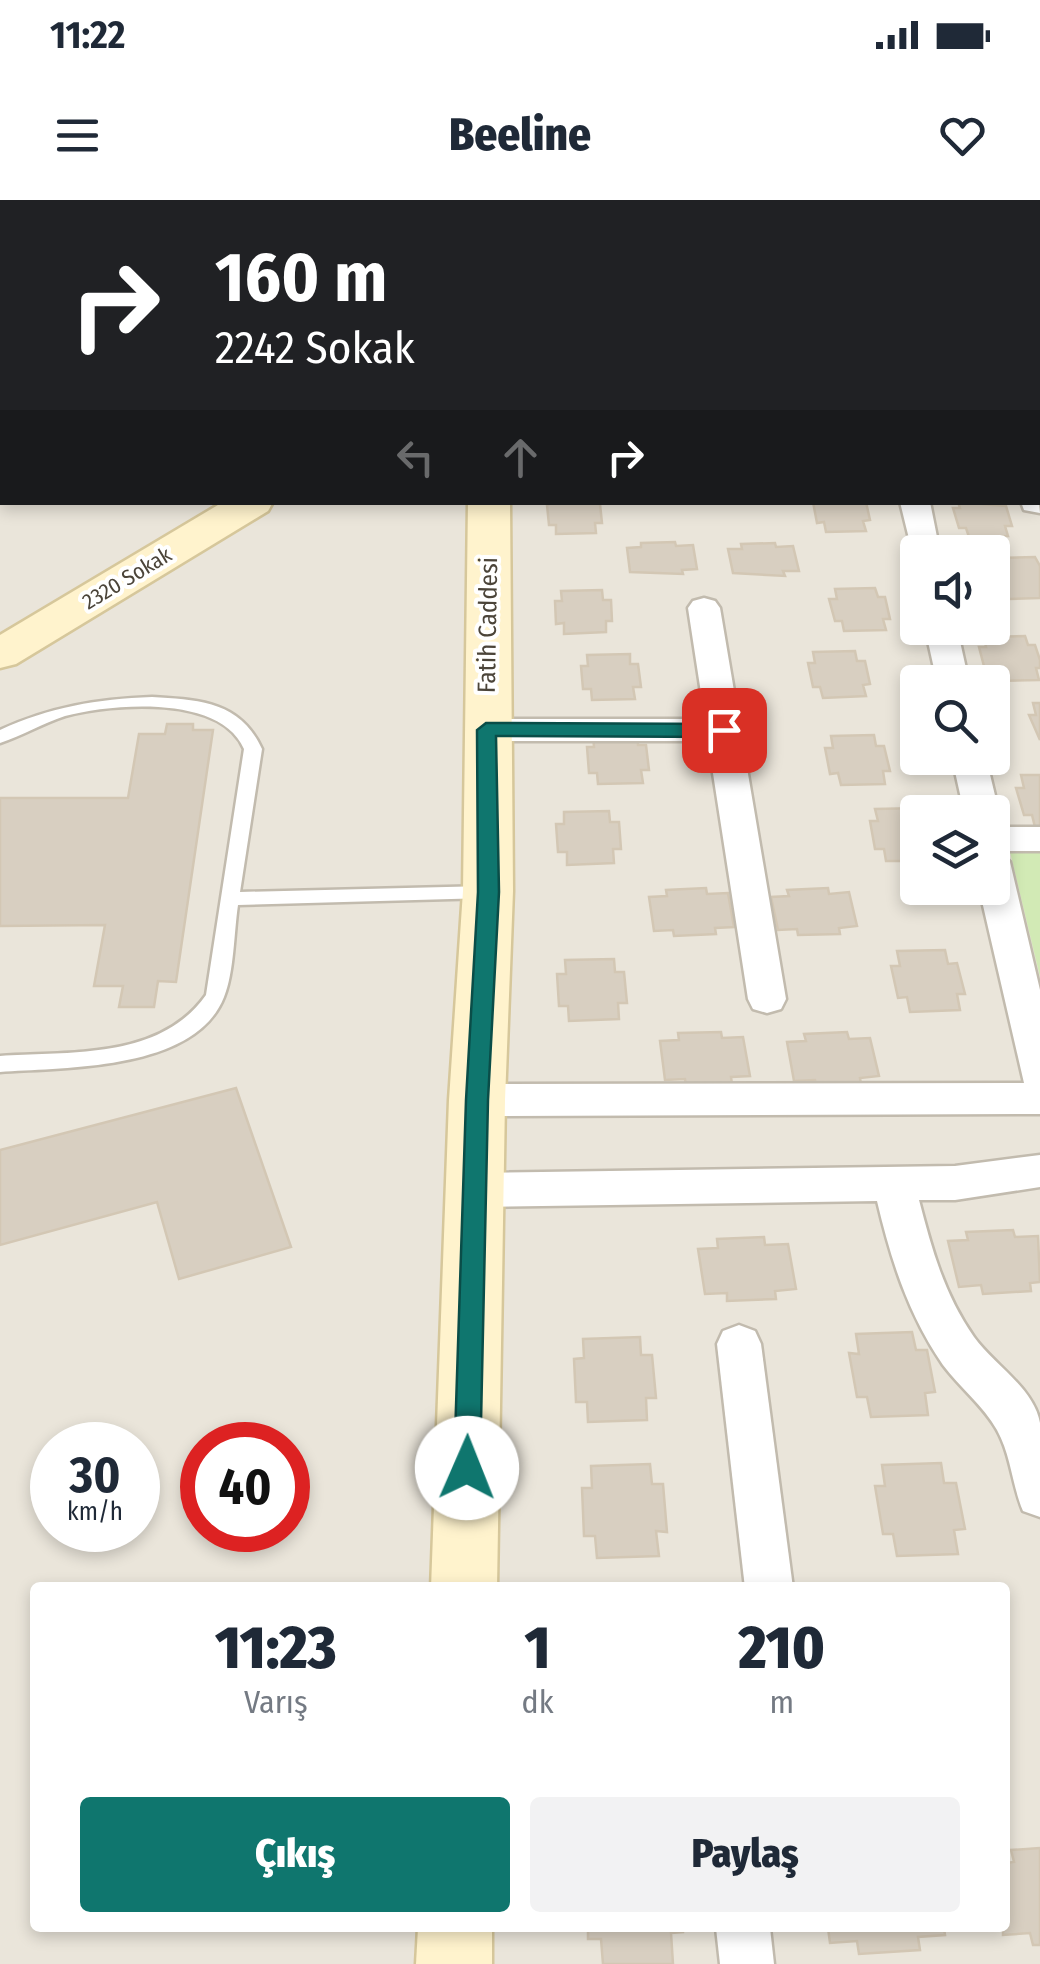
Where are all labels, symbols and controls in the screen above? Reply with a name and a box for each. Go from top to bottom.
text: 11:22 [50,12,125,58]
icon: menu [50,108,105,163]
text: Beeline [449,108,591,162]
icon: heart [935,108,990,163]
text: 160 m [215,236,387,320]
icon: right [50,240,180,370]
text: 2242 Sokak [215,321,415,375]
icon: left [388,430,443,485]
icon: ahead [493,430,548,485]
icon: right [598,430,653,485]
map controls [900,535,1010,905]
button: sound [900,535,1010,645]
street label: 2320 Sokak [78,541,177,615]
street label: Fatih Caddesi [472,557,504,693]
button: search [900,665,1010,775]
pin [682,688,767,773]
icon: arrive [697,703,752,758]
button: layers [900,795,1010,905]
position arrow [415,1416,519,1520]
speed limit sign: 40 [180,1422,310,1552]
text: 30 [70,1445,120,1505]
text: km/h [67,1497,123,1527]
text: 11:23 [215,1612,337,1684]
text: 1 [525,1612,551,1684]
text: 210 [739,1612,825,1684]
text: Varış [244,1683,308,1721]
text: dk [522,1683,554,1721]
text: m [770,1683,794,1721]
button: Çıkış [80,1797,510,1912]
button: Paylaş [530,1797,960,1912]

